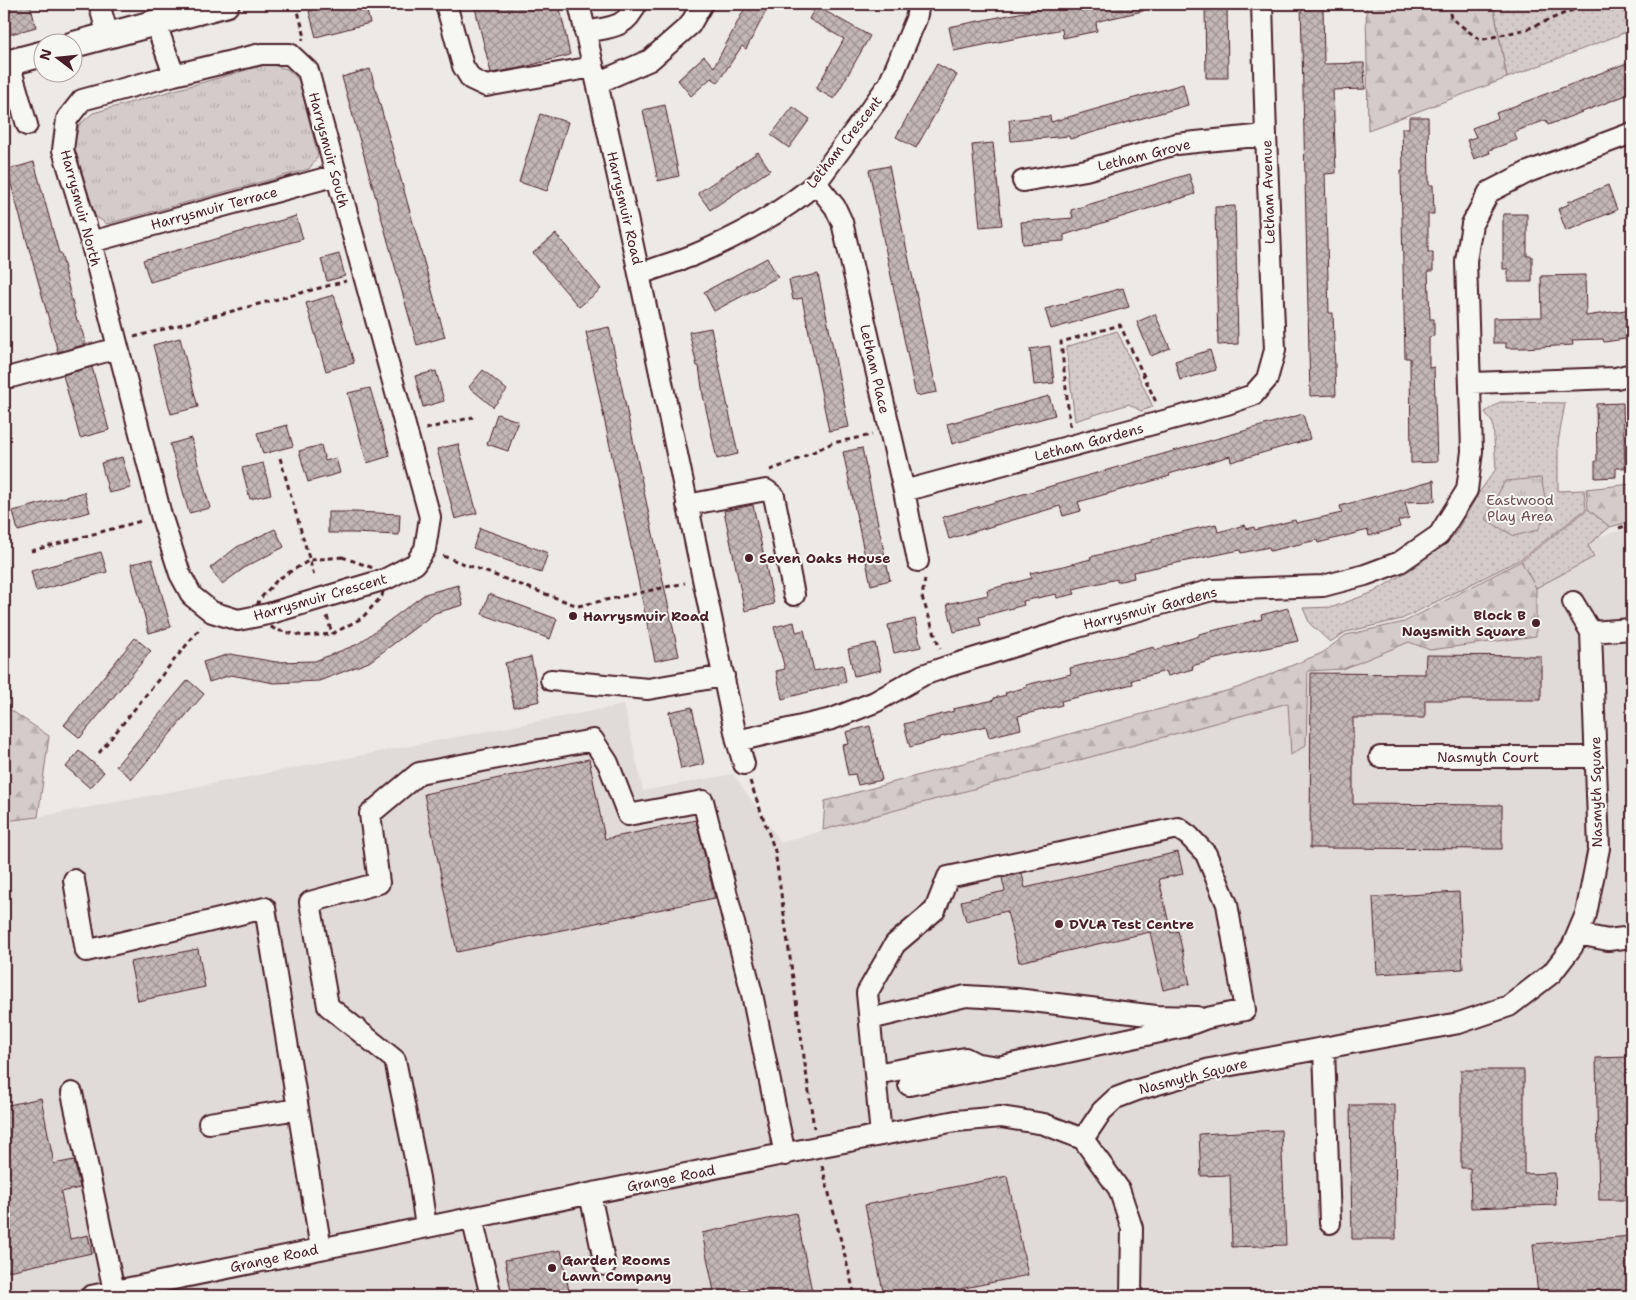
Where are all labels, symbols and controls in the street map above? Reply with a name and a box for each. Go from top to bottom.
north arrow [32,32,82,82]
text: N [35,47,56,62]
street label: Harrysmuir South [305,90,353,210]
street label: Letham Crescent [802,92,886,192]
street label: Letham Grove [1096,135,1192,175]
street label: Letham Avenue [1257,139,1279,245]
street label: Harrysmuir North [57,148,105,268]
street label: Harrysmuir Road [603,150,647,267]
street label: Harrysmuir Terrace [149,182,279,234]
street label: Letham Place [856,323,894,415]
street label: Letham Gardens [1032,419,1146,465]
park label: Eastwood Play Area [1486,491,1554,525]
place label: Seven Oaks House [759,549,891,567]
marker: Seven Oaks House [743,552,755,564]
street label: Harrysmuir Crescent [251,569,389,625]
street label: Harrysmuir Gardens [1081,583,1219,633]
place label: Block B Naysmith Square [1402,606,1526,640]
place label: Harrysmuir Road [583,607,709,625]
marker: Harrysmuir Road [567,610,579,622]
marker: Block B Naysmith Square [1530,617,1542,629]
street label: Nasmyth Square [1586,736,1606,848]
street label: Nasmyth Court [1437,748,1539,766]
place label: DVLA Test Centre [1069,915,1194,933]
marker: DVLA Test Centre [1053,918,1065,930]
street label: Nasmyth Square [1137,1054,1249,1098]
street label: Grange Road [625,1161,717,1195]
street label: Grange Road [228,1240,320,1276]
place label: Garden Rooms Lawn Company [562,1251,671,1285]
marker: Garden Rooms Lawn Company [546,1262,558,1274]

